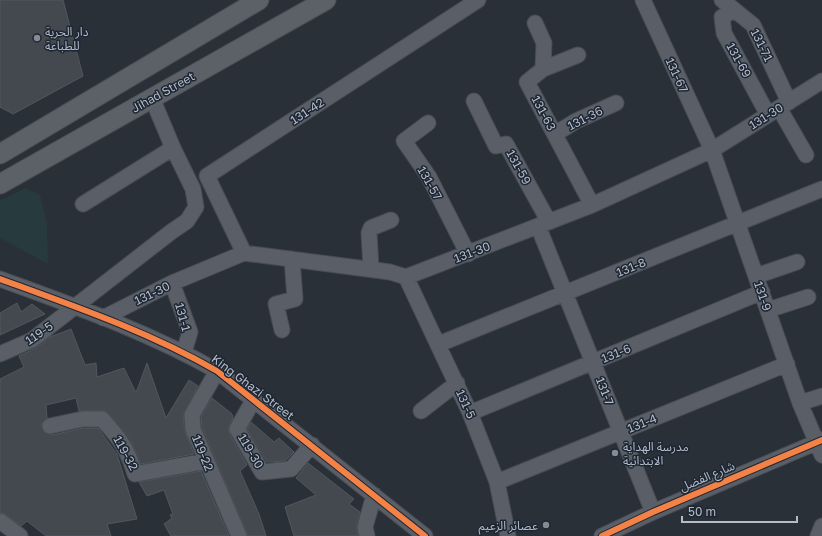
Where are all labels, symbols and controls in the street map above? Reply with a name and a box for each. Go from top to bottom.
place label: دار الحرية للطباعة [45,24,89,53]
street label: 131-71 [748,26,776,64]
marker: دار الحرية للطباعة [32,33,42,43]
street label: 131-69 [723,40,755,80]
street label: 131-67 [662,55,692,95]
street label: Jihad Street [129,68,197,116]
street label: 131-63 [529,93,559,133]
street label: 131-42 [287,94,327,128]
street label: 131-30 [746,100,786,132]
street label: 131-36 [565,103,605,133]
street label: 131-59 [503,147,535,187]
street label: 131-57 [414,163,446,203]
street label: 131-30 [452,238,492,266]
street label: 131-8 [614,254,648,280]
street label: 131-30 [132,278,172,308]
street label: 131-9 [751,279,775,313]
street label: 131-1 [172,301,194,333]
street label: 119-5 [22,318,56,348]
street label: 131-6 [599,340,633,366]
street label: King Ghazi Street [209,351,297,423]
street label: 131-7 [593,375,617,407]
street label: 131-5 [453,387,479,421]
street label: 131-4 [625,410,659,436]
street label: 119-30 [235,431,267,471]
street label: 119-32 [110,433,142,473]
street label: 119-22 [189,433,217,473]
place label: مدرسة الهداية الابتدائية [623,439,689,468]
marker: مدرسة الهداية الابتدائية [610,448,620,458]
street label: شارع الفضل [677,458,738,496]
scale bar [682,498,797,524]
text: 50 m [688,504,716,519]
place label: عصائر الزعيم [478,518,538,535]
marker: عصائر الزعيم [541,520,551,530]

